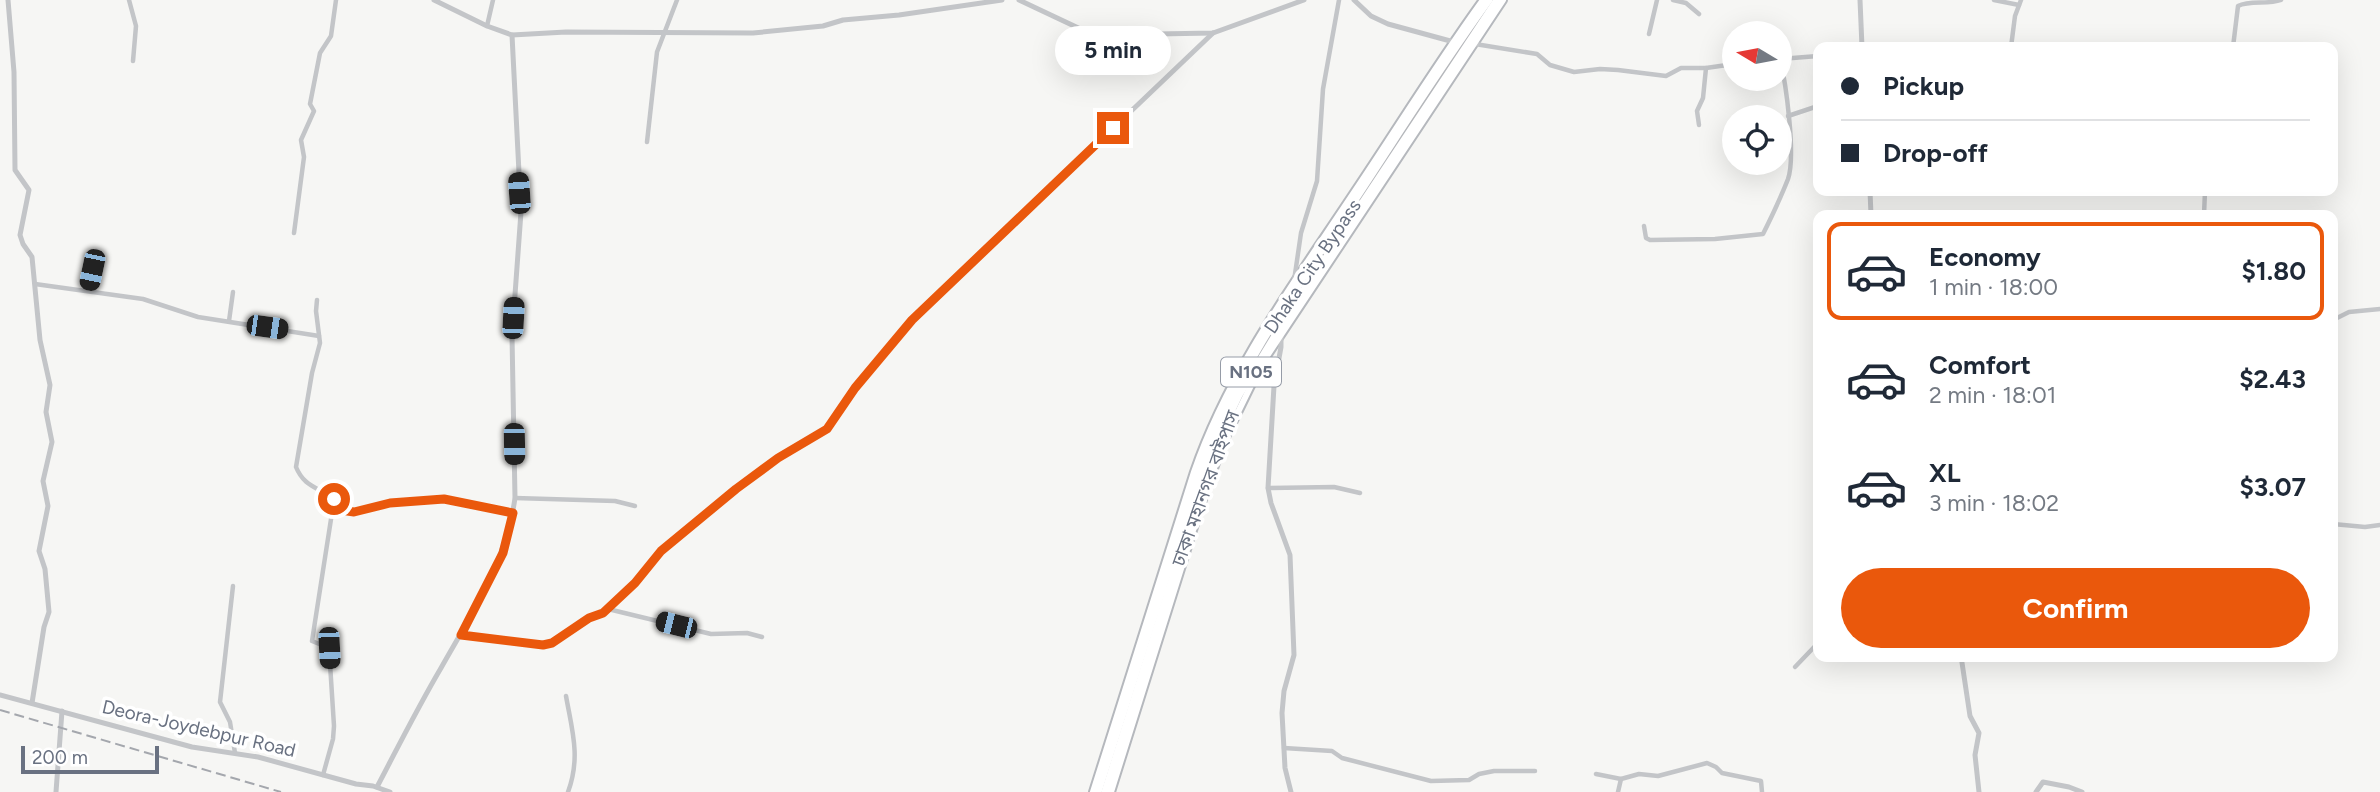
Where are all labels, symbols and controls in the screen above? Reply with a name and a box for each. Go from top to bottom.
north arrow [1722,21,1792,91]
map controls [1722,21,1792,175]
callout: 5 min [1055,26,1171,76]
text: 5 min [1084,36,1142,64]
text: Pickup [1883,70,1964,102]
button: locate [1722,105,1792,175]
route end [1097,112,1129,144]
text: Drop-off [1883,137,1988,169]
car [508,171,531,215]
street label: Dhaka City Bypass [1259,195,1366,338]
icon: car [1845,240,1908,303]
text: Economy [1929,241,2041,273]
car [78,247,107,293]
text: $1.80 [2241,255,2306,287]
text: 1 min · 18:00 [1929,273,2058,301]
car [502,296,525,340]
car [245,314,290,340]
icon: car [1845,348,1908,411]
text: Comfort [1929,349,2031,381]
road number: N105 [1221,358,1281,386]
text: $2.43 [2239,363,2306,395]
text: 2 min · 18:01 [1929,381,2056,409]
street label: ঢাকা মহানগর বাইপাস [1166,406,1245,570]
car [504,423,525,465]
icon: car [1845,456,1908,519]
text: XL [1929,457,1961,489]
text: $3.07 [2239,471,2306,503]
route start [318,483,350,515]
text: 3 min · 18:02 [1929,489,2059,517]
button: Confirm [1841,568,2310,648]
car [654,610,699,640]
car [318,626,341,670]
street label: Deora-Joydebpur Road [100,695,298,762]
scale bar [21,743,159,775]
text: 200 m [32,746,88,769]

